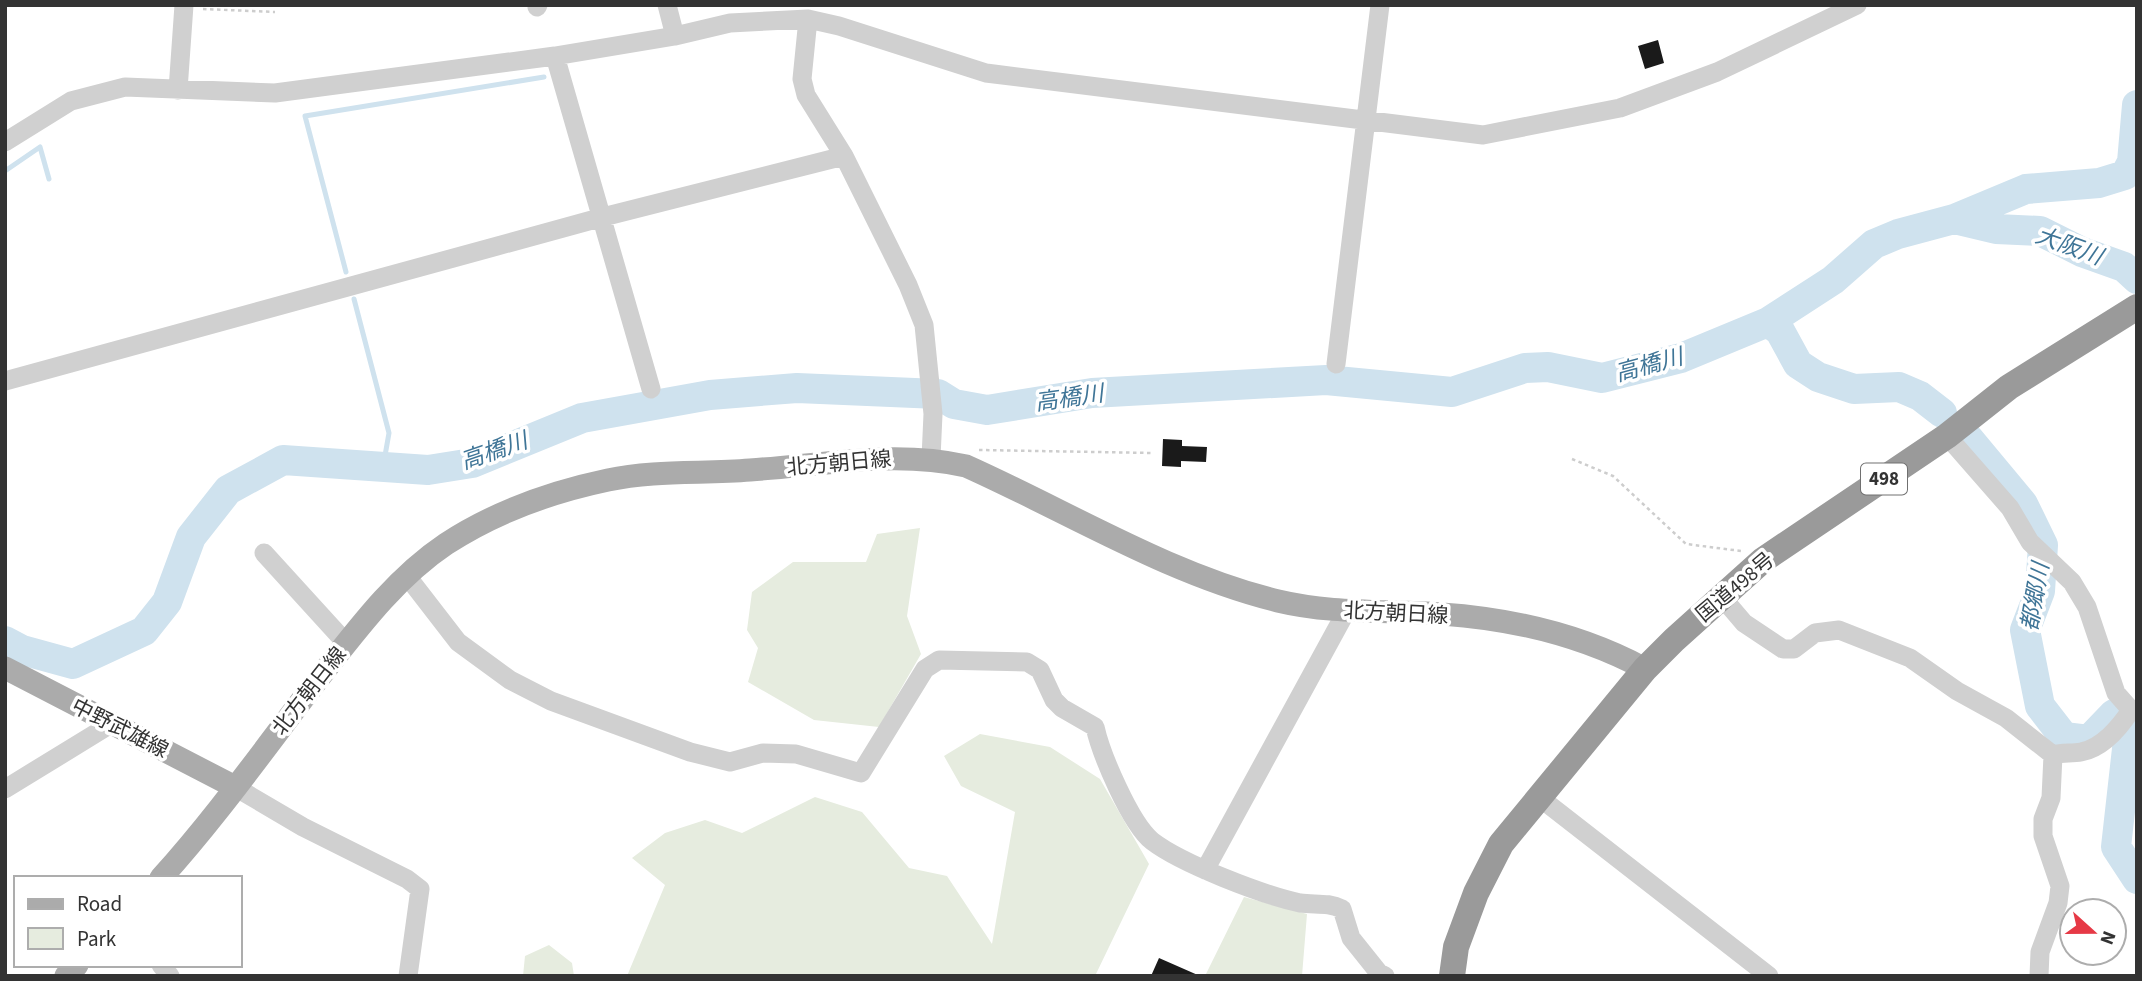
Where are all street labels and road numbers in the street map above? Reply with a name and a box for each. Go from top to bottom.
street label: 北方朝日線 [785,443,893,483]
road number: 498 [1861,464,1907,494]
street label: 国道498号 [1689,545,1781,629]
street label: 北方朝日線 [1343,595,1449,631]
street label: 北方朝日線 [265,640,353,742]
street label: 中野武雄線 [66,691,174,765]

